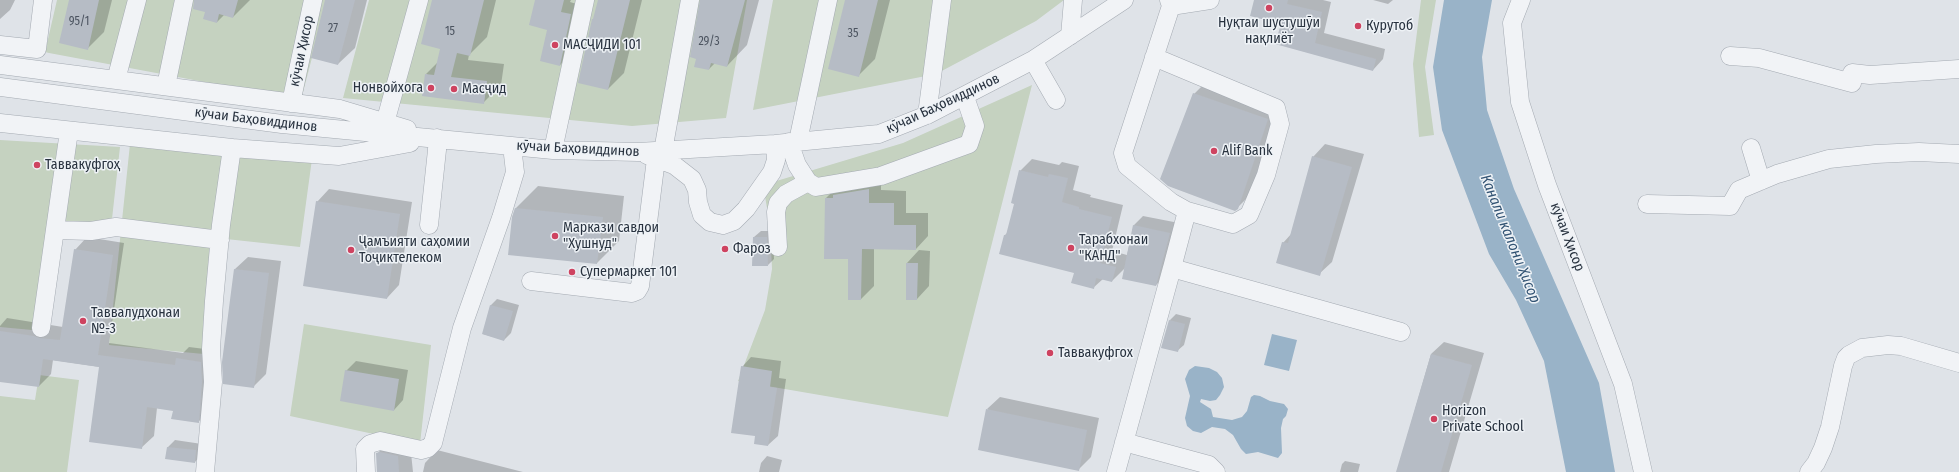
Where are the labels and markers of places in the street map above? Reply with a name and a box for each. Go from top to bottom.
marker: Нуқтаи шустушӯи нақлиёт [1264,3,1274,13]
place label: Нуқтаи шустушӯи нақлиёт [1218,15,1320,48]
place label: Курутоб [1366,18,1413,34]
marker: Курутоб [1353,21,1363,31]
place label: МАСҶИДИ 101 [563,37,641,53]
marker: МАСҶИДИ 101 [550,40,560,50]
place label: Нонвойхога [353,80,423,96]
place label: Масҷид [462,81,506,97]
marker: Нонвойхога [426,83,436,93]
marker: Масҷид [449,84,459,94]
place label: Alif Bank [1222,143,1273,159]
marker: Alif Bank [1209,146,1219,156]
place label: Таввакуфгоҳ [45,157,120,173]
marker: Таввакуфгоҳ [32,160,42,170]
place label: Маркази савдои "Хушнуд" [563,220,659,252]
marker: Маркази савдои "Хушнуд" [550,231,560,241]
place label: Тарабхонаи "КАНД" [1079,232,1148,264]
place label: Ҷамъияти саҳомии Тоҷиктелеком [359,234,470,266]
place label: Фароз [733,241,771,257]
marker: Тарабхонаи "КАНД" [1066,243,1076,253]
marker: Фароз [720,244,730,254]
marker: Ҷамъияти саҳомии Тоҷиктелеком [346,245,356,255]
place label: Супермаркет 101 [580,264,677,280]
marker: Супермаркет 101 [567,267,577,277]
place label: Таввалудхонаи №-3 [91,305,180,338]
marker: Таввалудхонаи №-3 [78,316,88,326]
place label: Таввакуфгох [1058,345,1133,361]
marker: Таввакуфгох [1045,348,1055,358]
place label: Horizon Private School [1442,403,1524,436]
marker: Horizon Private School [1429,414,1439,424]

